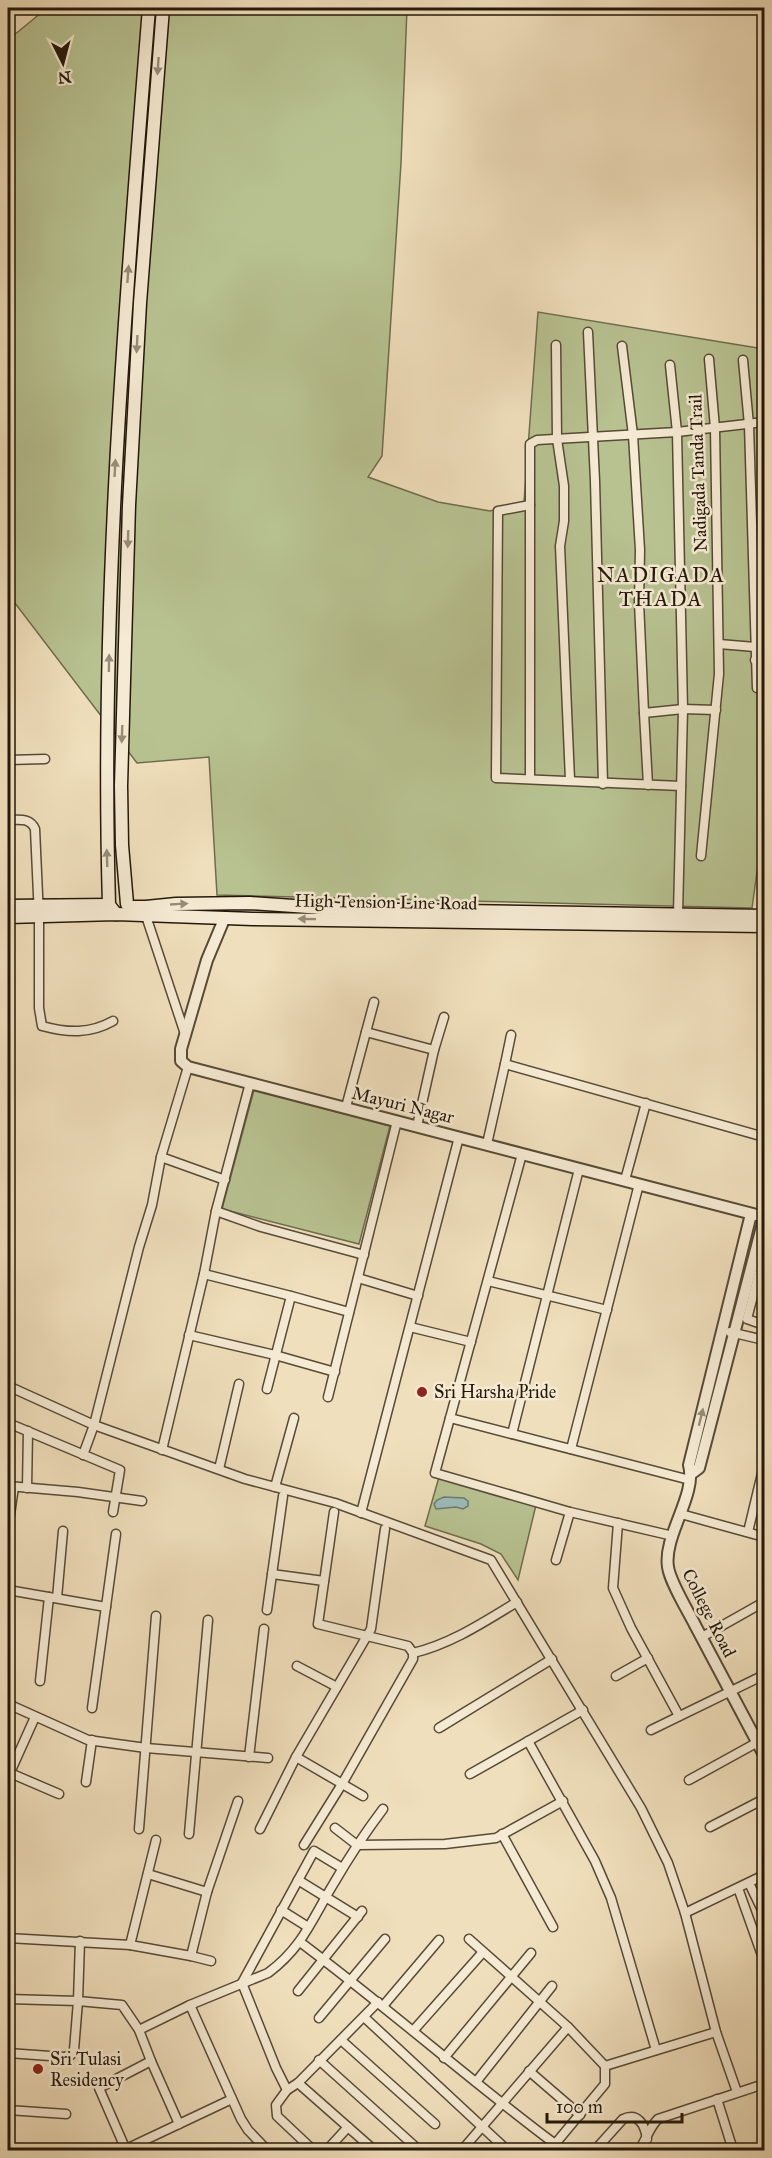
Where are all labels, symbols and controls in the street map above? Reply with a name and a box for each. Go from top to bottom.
north arrow [33,33,93,93]
one-way arrow [153,56,163,75]
text: N [56,67,72,88]
one-way arrow [124,264,133,283]
one-way arrow [132,335,142,354]
street label: Nadigada Tanda Trail [684,393,713,552]
one-way arrow [111,459,120,478]
one-way arrow [123,529,132,548]
district label: NADIGADA THADA [597,562,725,612]
one-way arrow [105,654,114,673]
one-way arrow [118,724,127,743]
one-way arrow [103,849,112,868]
street label: High Tension Line Road [294,889,478,916]
one-way arrow [169,900,188,909]
one-way arrow [298,914,317,924]
street label: Mayuri Nagar [349,1082,457,1129]
place label: Sri Harsha Pride [434,1381,556,1403]
marker: Sri Harsha Pride [415,1385,429,1399]
one-way arrow [696,1408,706,1426]
street label: College Road [676,1565,741,1662]
place label: Sri Tulasi Residency [50,2048,124,2091]
marker: Sri Tulasi Residency [31,2062,45,2076]
scale bar [547,2086,682,2124]
text: 100 m [556,2096,603,2118]

